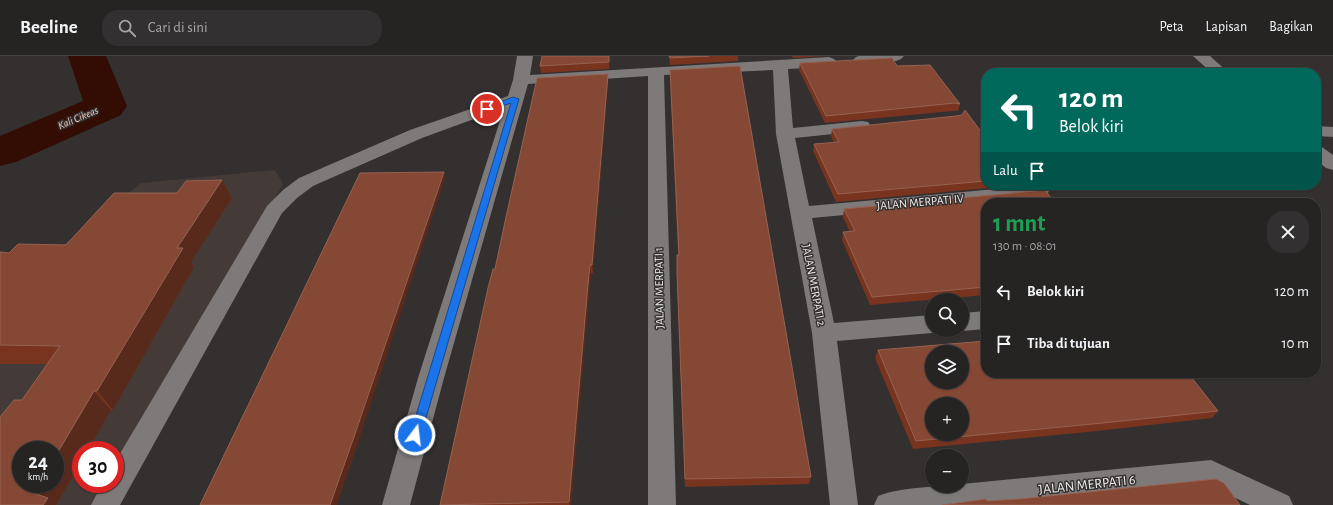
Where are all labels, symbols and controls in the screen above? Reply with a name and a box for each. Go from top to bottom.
search box [102,10,382,46]
icon: search [116,17,138,39]
text: Beeline [20,18,78,37]
text: Cari di sini [148,20,208,35]
text: Peta [1160,20,1184,34]
text: Lapisan [1206,20,1247,34]
text: Bagikan [1269,20,1313,34]
icon: left [993,84,1045,136]
text: 120 m [1059,85,1124,113]
pin [470,92,504,126]
icon: arrive [476,98,498,120]
water label: Kali Cikeas [56,104,100,131]
text: Belok kiri [1059,118,1124,136]
icon: arrive [1026,160,1048,182]
text: Lalu [993,163,1018,178]
street label: JALAN MERPATI IV [876,192,964,212]
button: close [1267,211,1309,253]
text: 1 mnt [993,212,1045,236]
text: 130 m · 08:01 [993,240,1057,253]
street label: JALAN MERPATI 2 [800,243,828,327]
street label: JALAN MERPATI 1 [652,247,666,329]
icon: left [993,281,1015,303]
text: Belok kiri [1027,284,1084,299]
text: 120 m [1275,284,1309,299]
map controls [925,293,969,493]
button: search [925,293,969,337]
icon: arrive [993,333,1015,355]
text: Tiba di tujuan [1027,336,1110,351]
text: 10 m [1281,336,1309,351]
button: layers [925,345,969,389]
button: + [925,397,969,441]
position arrow [394,414,436,456]
speed limit sign: 30 [72,441,124,493]
button: − [925,449,969,493]
text: 24 [28,452,48,472]
text: km/h [28,472,48,482]
street label: JALAN MERPATI 6 [1038,473,1136,497]

